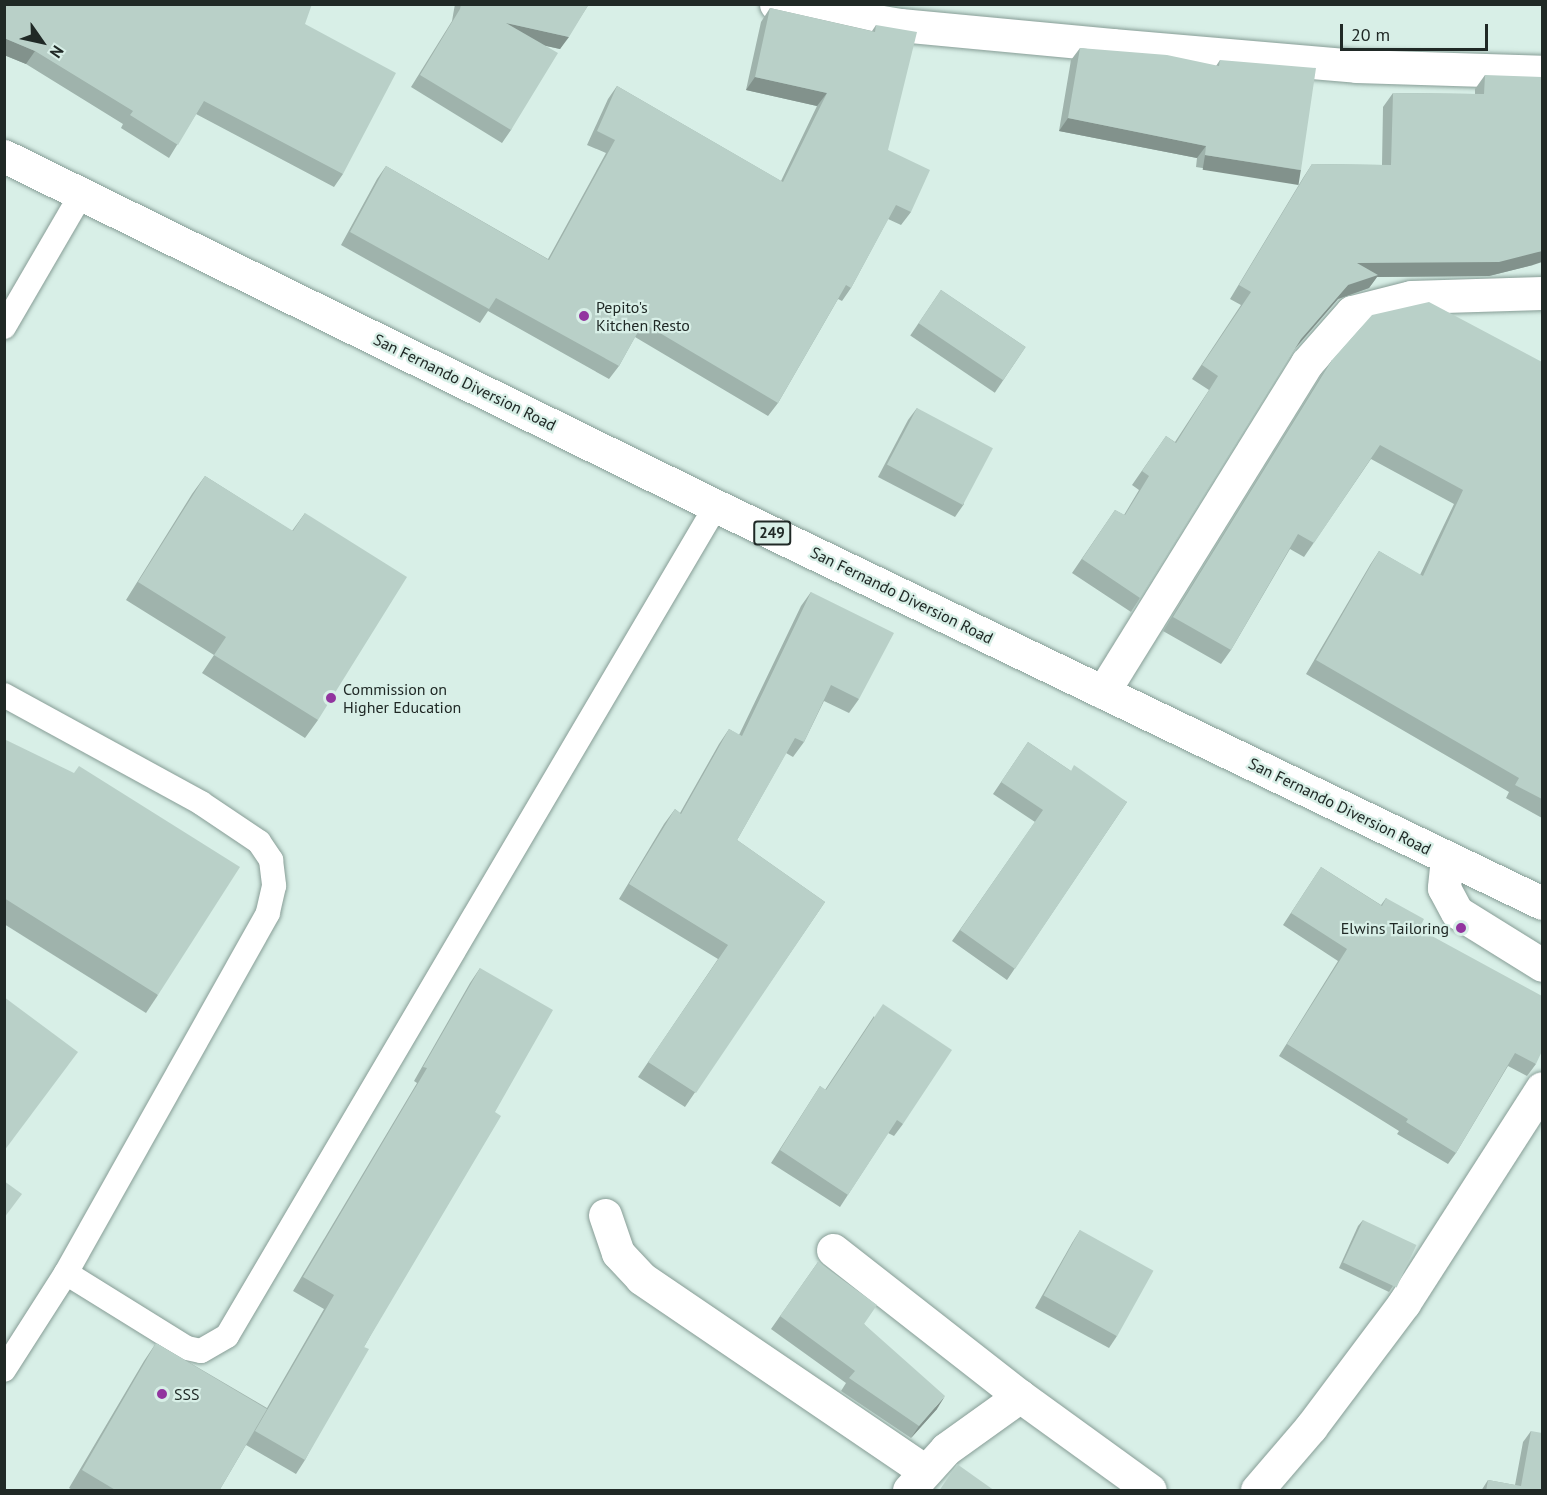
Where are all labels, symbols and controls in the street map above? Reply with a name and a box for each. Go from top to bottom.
north arrow [12,12,72,72]
scale bar [1343,12,1492,50]
text: 20 m [1351,23,1390,46]
text: N [46,42,68,62]
place label: Pepito's Kitchen Resto [596,297,690,335]
marker: Pepito's Kitchen Resto [577,309,591,323]
street label: San Fernando Diversion Road [371,329,559,435]
road number: 249 [752,521,792,545]
street label: San Fernando Diversion Road [808,542,996,648]
place label: Commission on Higher Education [343,679,461,717]
marker: Commission on Higher Education [324,691,338,705]
street label: San Fernando Diversion Road [1246,753,1434,859]
place label: Elwins Tailoring [1340,918,1449,938]
marker: Elwins Tailoring [1454,921,1468,935]
place label: SSS [174,1384,199,1404]
marker: SSS [155,1387,169,1401]

